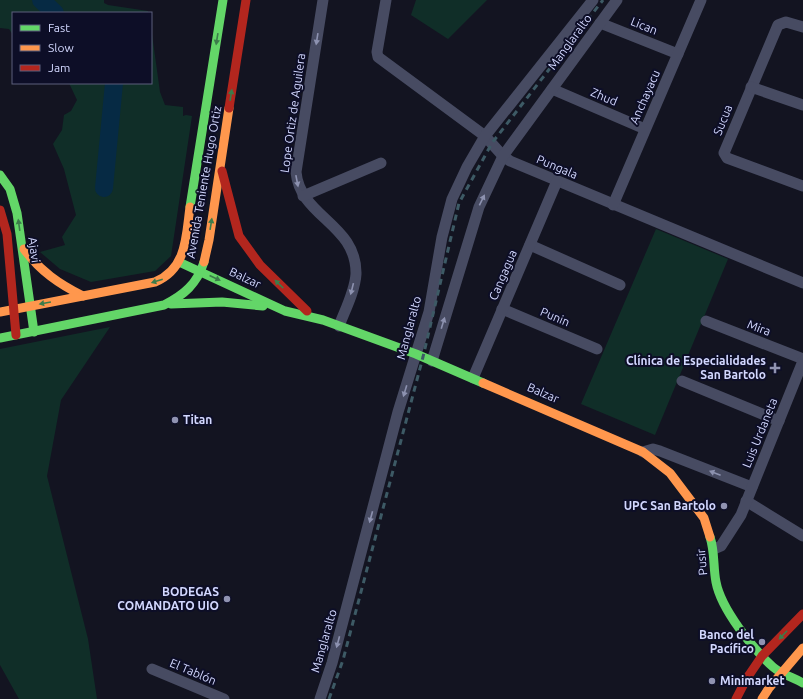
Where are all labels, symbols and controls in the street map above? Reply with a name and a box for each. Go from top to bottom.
street label: Manglaralto [545,11,594,72]
legend [12,12,152,84]
street label: Lican [629,14,659,37]
text: Fast [48,21,70,34]
one-way arrow [214,32,220,45]
one-way arrow [314,32,320,45]
text: Slow [48,41,74,54]
street label: Lope Ortiz de Aguilera [278,52,307,174]
text: Jam [48,61,70,74]
street label: Anchayacu [627,68,662,126]
street label: Zhud [589,85,619,108]
one-way arrow [228,89,234,101]
street label: Sucua [711,103,735,137]
street label: Avenida Teniente Hugo Ortiz [184,104,223,259]
street label: Pungala [535,152,580,181]
one-way arrow [294,174,300,187]
one-way arrow [479,194,485,205]
one-way arrow [208,218,214,230]
one-way arrow [16,219,22,231]
street label: Ajavi [26,236,43,264]
street label: Cangagua [486,248,519,302]
street label: Balzar [227,265,263,291]
one-way arrow [209,275,220,281]
one-way arrow [151,278,163,284]
one-way arrow [274,279,284,288]
one-way arrow [349,283,355,295]
street label: Manglaralto [394,295,423,361]
one-way arrow [38,300,51,306]
street label: Punin [539,305,572,329]
one-way arrow [440,317,446,329]
street label: Mira [746,317,773,338]
place label: Clínica de Especialidades San Bartolo [626,354,766,381]
marker: Clínica de Especialidades San Bartolo [769,362,781,374]
street label: Balzar [525,380,561,405]
one-way arrow [402,385,408,397]
street label: Luis Urdaneta [740,396,779,470]
place label: Titan [183,413,212,426]
marker: Titan [170,415,180,425]
one-way arrow [709,469,721,475]
place label: UPC San Bartolo [624,499,716,512]
marker: UPC San Bartolo [719,501,729,511]
one-way arrow [367,510,373,523]
street label: Pusir [694,548,709,576]
place label: BODEGAS COMANDATO UIO [117,585,219,612]
marker: BODEGAS COMANDATO UIO [222,594,232,604]
street label: Manglaralto [308,608,339,674]
place label: Banco del Pacífico [699,628,754,655]
one-way arrow [778,630,788,640]
one-way arrow [334,636,340,649]
marker: Banco del Pacífico [757,637,767,647]
street label: El Tablón [168,656,218,687]
place label: Minimarket [720,674,785,687]
marker: Minimarket [707,676,717,686]

